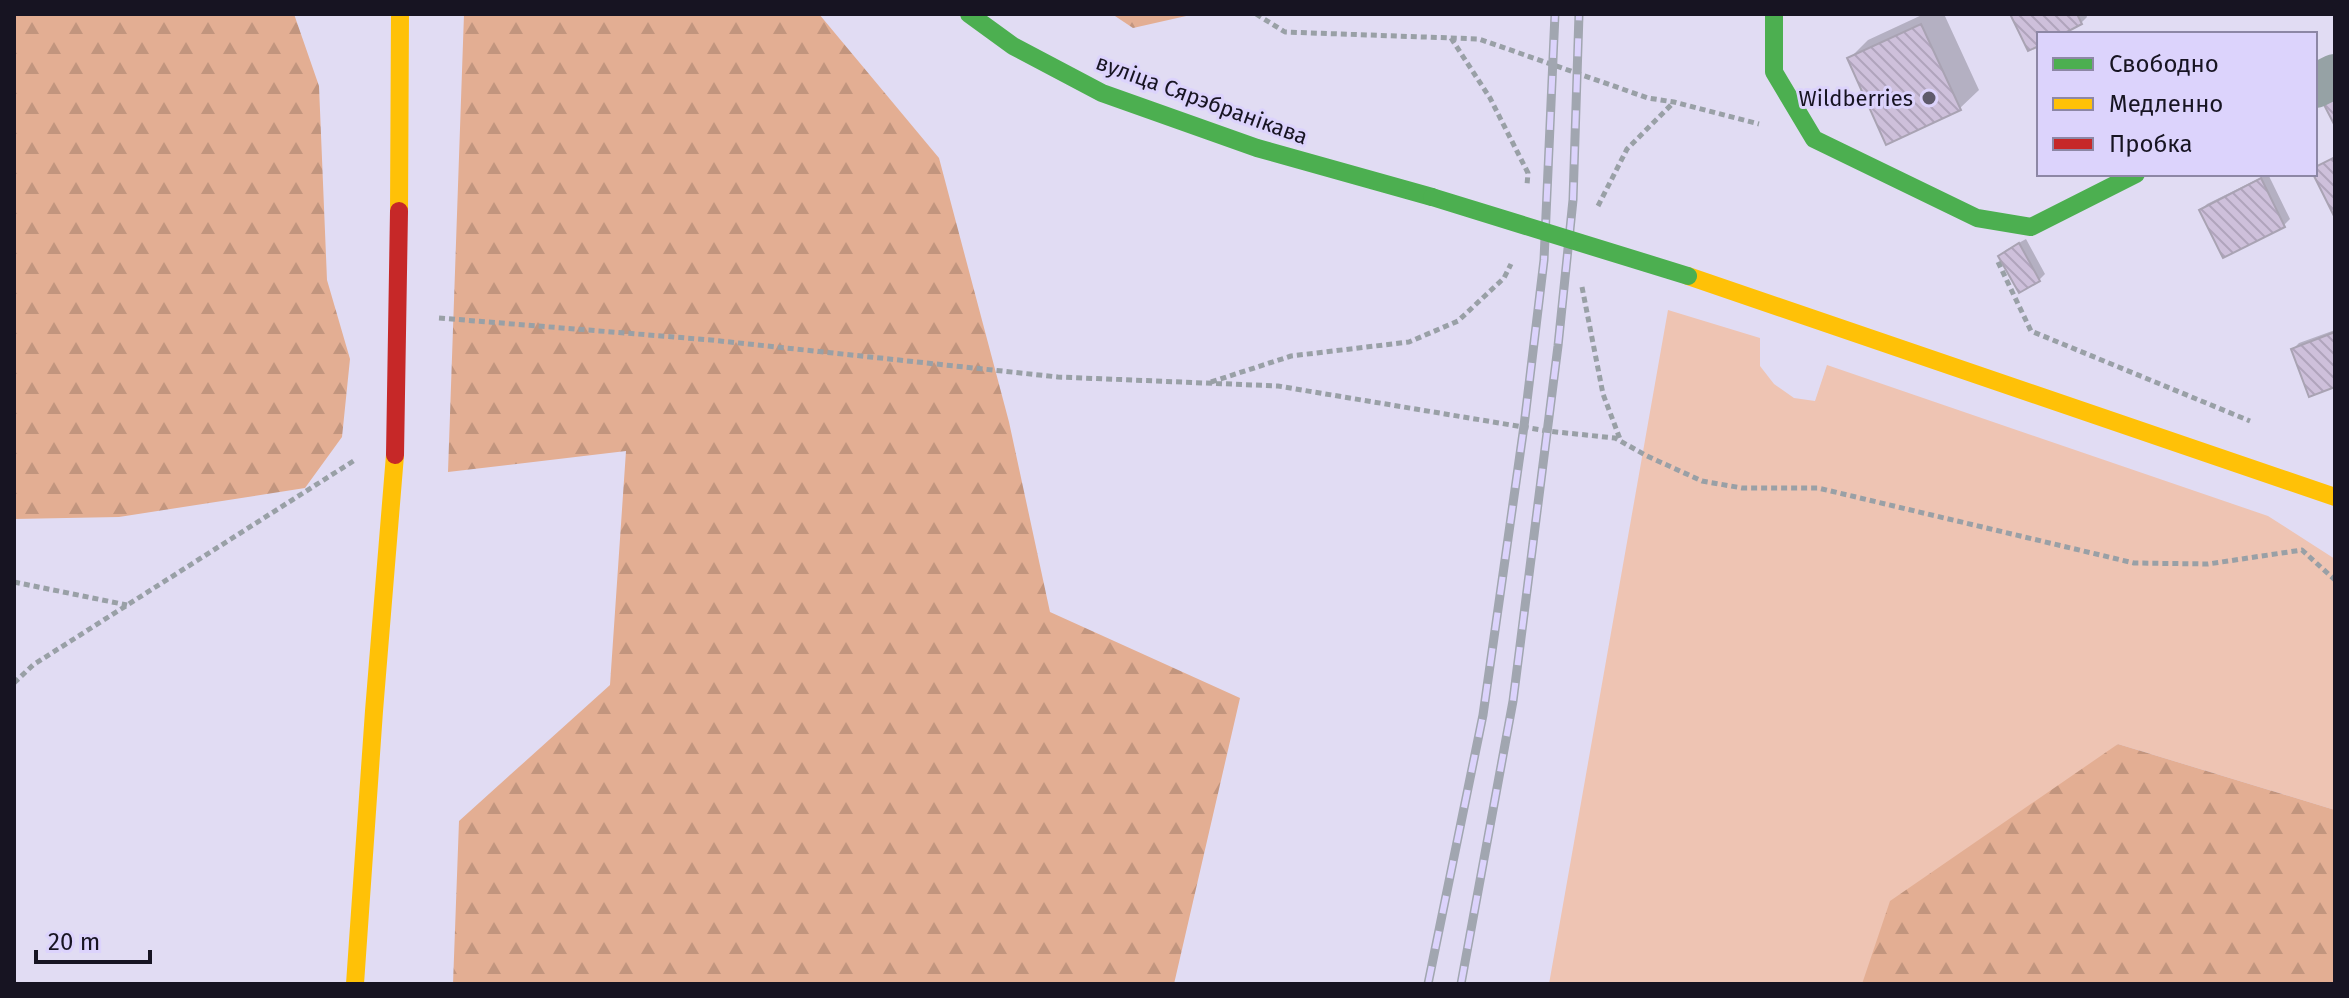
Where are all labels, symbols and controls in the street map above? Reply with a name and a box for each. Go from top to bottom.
legend [2037,32,2317,176]
street label: вуліца Сярэбранікава [1092,49,1311,150]
text: Свободно [2109,50,2219,78]
place label: Wildberries [1799,85,1913,112]
marker: Wildberries [1920,89,1938,107]
text: Медленно [2109,90,2223,118]
text: Пробка [2109,130,2193,158]
scale bar [36,914,150,964]
text: 20 m [48,928,100,956]

